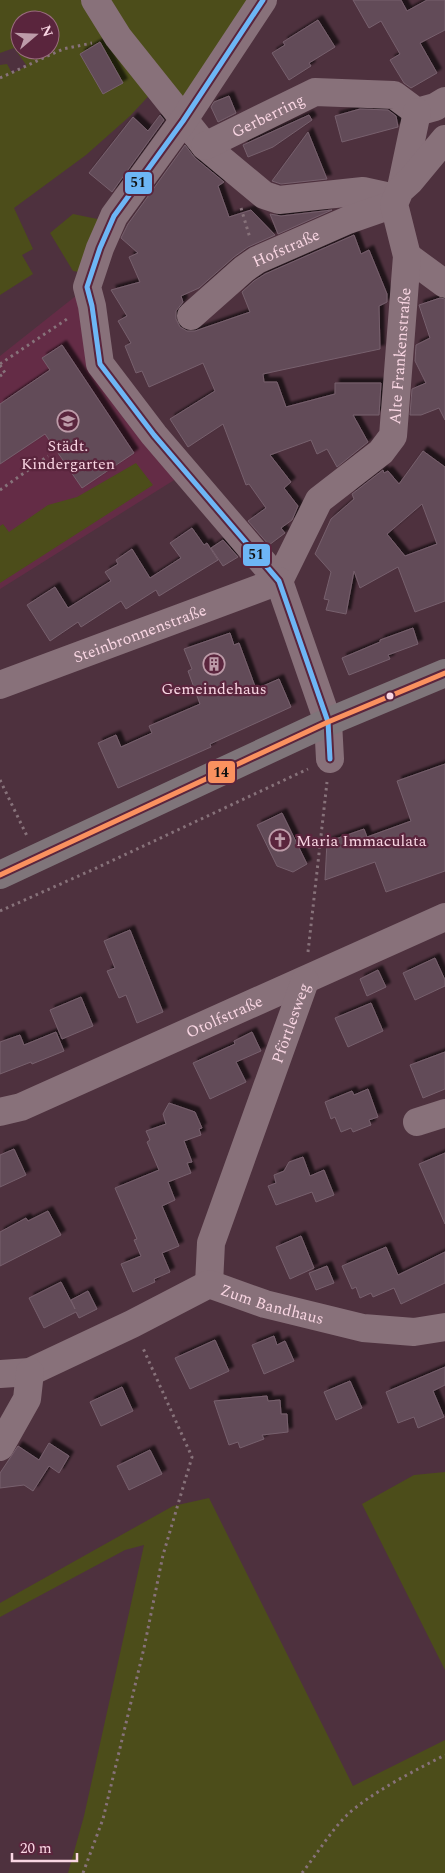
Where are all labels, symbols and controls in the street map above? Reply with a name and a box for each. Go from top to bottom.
north arrow [10,10,60,60]
text: N [35,22,59,40]
street label: Gerberring [228,88,309,144]
line badge: 51 [124,171,153,195]
text: 51 [130,172,146,193]
street label: Hofstraße [249,223,324,274]
street label: Alte Frankenstraße [383,287,417,425]
school or university icon: Städt. Kindergarten [56,409,80,433]
place label: Städt. Kindergarten [21,434,115,476]
line badge: 51 [242,543,271,567]
text: 51 [248,544,264,565]
street label: Steinbronnenstraße [70,598,210,670]
building icon: Gemeindehaus [202,652,226,676]
place label: Gemeindehaus [161,677,267,701]
unlabelled marker [385,691,395,701]
line badge: 14 [207,760,236,784]
text: 14 [213,762,229,783]
church icon: Maria Immaculata [268,828,292,852]
place label: Maria Immaculata [296,829,427,853]
street label: Pförtlesweg [265,979,316,1067]
street label: Otolfstraße [182,989,267,1045]
street label: Zum Bandhaus [217,1278,326,1331]
scale bar [12,1830,78,1862]
text: 20 m [20,1837,52,1860]

